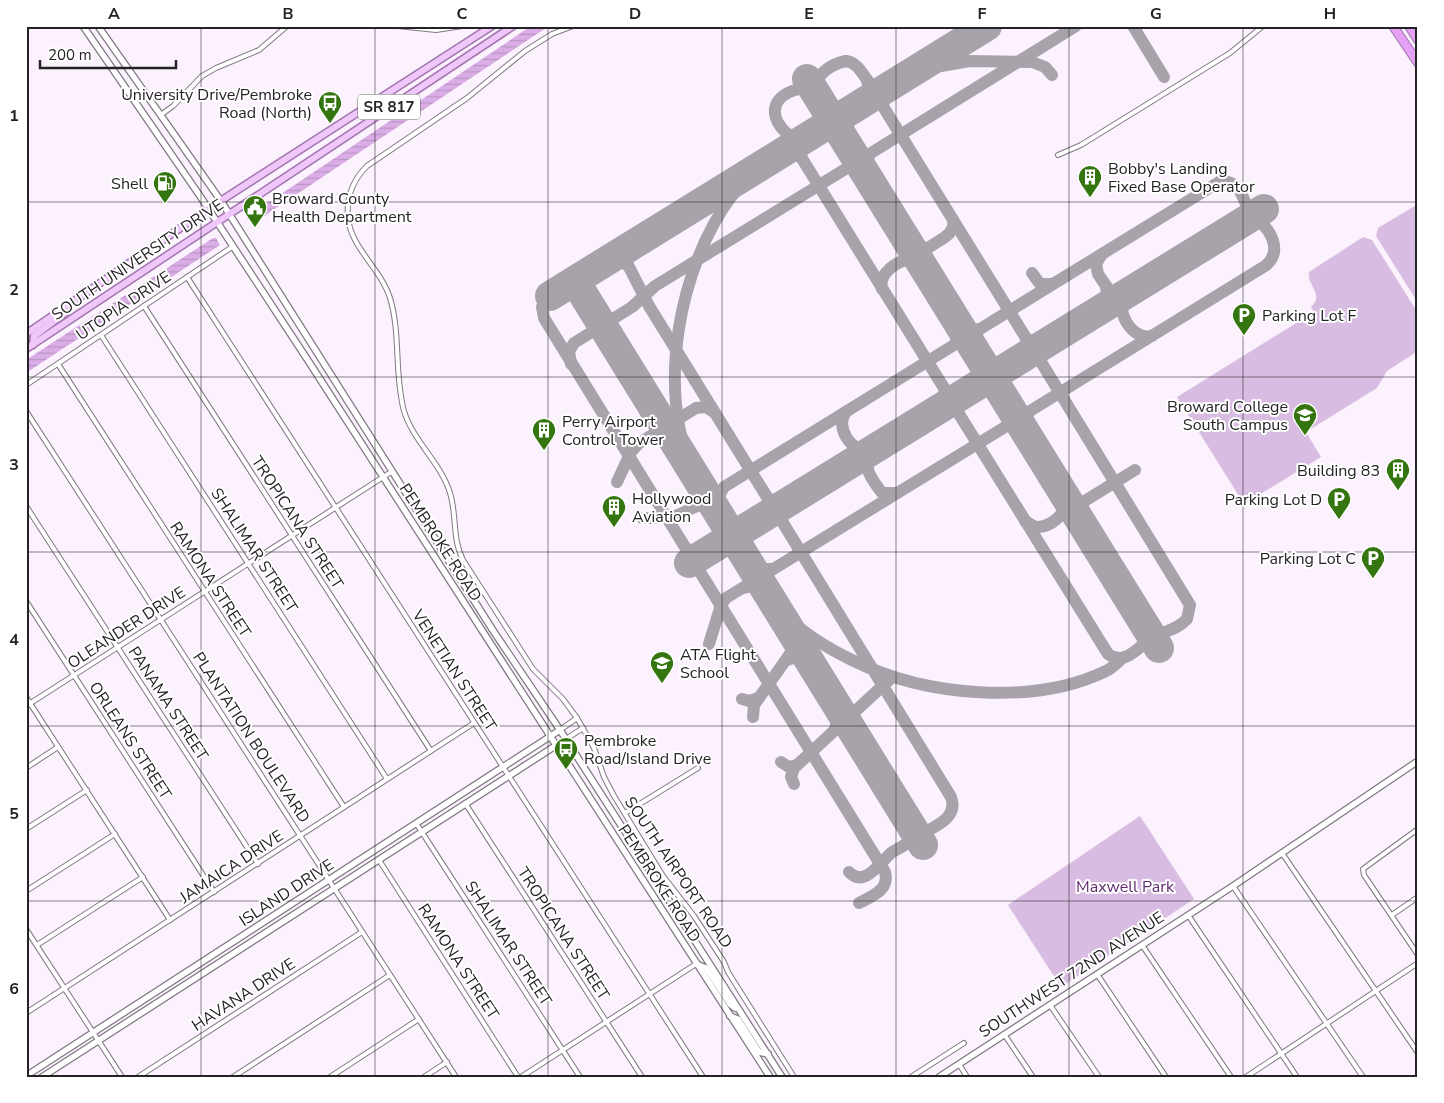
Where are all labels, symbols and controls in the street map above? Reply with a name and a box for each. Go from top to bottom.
text: A [108,3,120,25]
text: B [282,3,294,25]
text: C [457,3,468,25]
text: D [629,3,641,25]
text: E [804,3,814,25]
text: F [978,3,987,25]
text: G [1150,3,1162,25]
text: H [1324,3,1336,25]
scale bar [40,38,176,70]
text: 200 m [48,45,92,65]
place label: University Drive/Pembroke Road (North) [121,84,312,124]
bus stop icon: University Drive/Pembroke Road (North) [317,90,343,124]
road number: SR 817 [358,94,420,120]
text: 1 [9,105,19,127]
place label: Bobby's Landing Fixed Base Operator [1108,158,1255,198]
building icon: Bobby's Landing Fixed Base Operator [1077,164,1103,198]
fuel station icon: Shell [152,170,178,204]
place label: Shell [111,173,148,195]
place label: Broward County Health Department [272,188,412,228]
street label: SOUTH UNIVERSITY DRIVE [47,194,228,326]
public building icon: Broward County Health Department [242,194,268,228]
street label: UTOPIA DRIVE [72,266,175,346]
text: 2 [9,279,19,301]
parking icon: Parking Lot F [1231,302,1257,336]
place label: Parking Lot F [1262,305,1356,327]
place label: Broward College South Campus [1167,396,1288,436]
school or university icon: Broward College South Campus [1292,402,1318,436]
place label: Perry Airport Control Tower [562,411,664,451]
building icon: Perry Airport Control Tower [531,417,557,451]
street label: TROPICANA STREET [246,452,349,594]
text: 3 [9,454,19,476]
building icon: Building 83 [1385,457,1411,491]
place label: Building 83 [1297,460,1380,482]
street label: PEMBROKE ROAD [394,479,487,606]
street label: SHALIMAR STREET [206,484,303,617]
parking icon: Parking Lot D [1326,486,1352,520]
place label: Hollywood Aviation [632,488,711,528]
place label: Parking Lot D [1225,489,1322,511]
building icon: Hollywood Aviation [601,494,627,528]
street label: RAMONA STREET [165,517,256,642]
parking icon: Parking Lot C [1360,545,1386,579]
place label: Parking Lot C [1260,548,1356,570]
street label: OLEANDER DRIVE [63,581,190,674]
street label: VENETIAN STREET [406,605,502,736]
text: 4 [9,629,19,651]
street label: PANAMA STREET [123,642,213,765]
place label: ATA Flight School [680,644,756,684]
street label: PLANTATION BOULEVARD [188,648,315,827]
school or university icon: ATA Flight School [649,650,675,684]
street label: ORLEANS STREET [84,677,177,804]
place label: Pembroke Road/Island Drive [584,730,711,770]
bus stop icon: Pembroke Road/Island Drive [553,736,579,770]
street label: SOUTH AIRPORT ROAD [619,792,737,953]
text: 5 [9,803,19,825]
street label: PEMBROKE ROAD [613,820,706,947]
street label: JAMAICA DRIVE [175,825,288,909]
street label: ISLAND DRIVE [235,854,338,932]
street label: TROPICANA STREET [512,863,615,1005]
park label: Maxwell Park [1076,876,1175,898]
street label: SHALIMAR STREET [460,877,557,1010]
street label: RAMONA STREET [413,899,504,1024]
street label: SOUTHWEST 72ND AVENUE [975,907,1168,1043]
street label: HAVANA DRIVE [187,953,300,1037]
text: 6 [9,978,19,1000]

